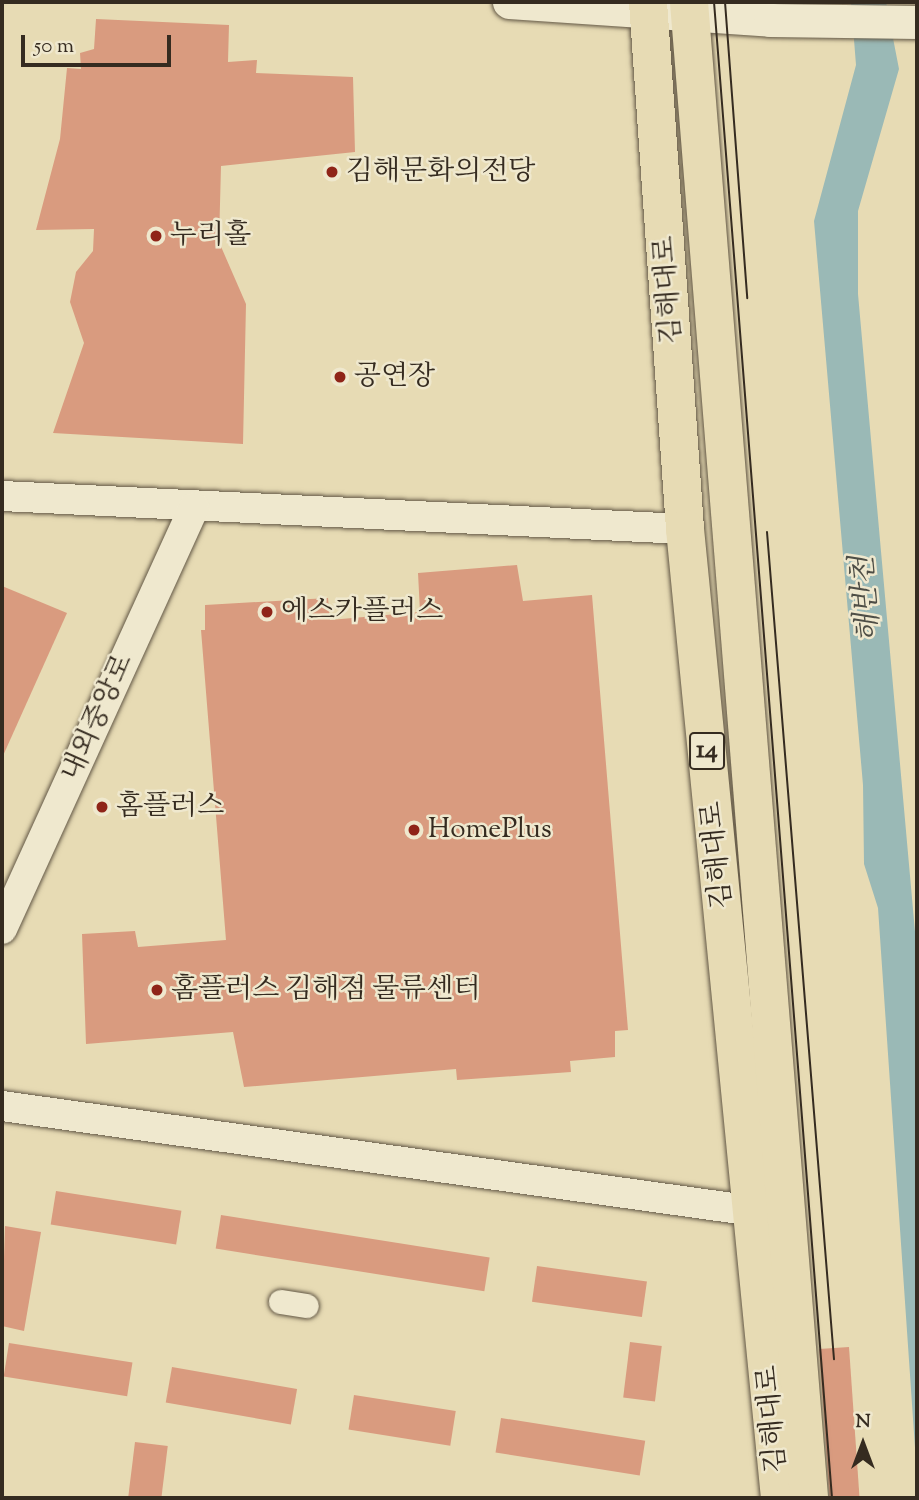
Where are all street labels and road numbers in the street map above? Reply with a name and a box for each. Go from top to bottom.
street label: 김해대로 [648,235,690,345]
street label: 내외중앙로 [55,649,141,787]
road number: 14 [688,729,726,774]
street label: 김해대로 [696,799,740,911]
street label: 김해대로 [752,1364,794,1474]

